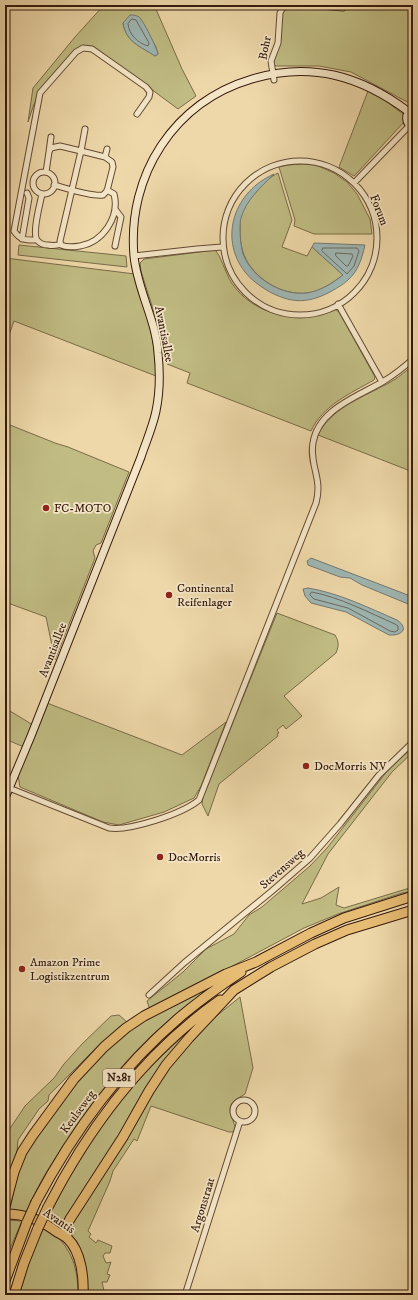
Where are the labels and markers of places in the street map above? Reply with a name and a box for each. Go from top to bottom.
place label: FC-MOTO [54,501,111,516]
marker: FC-MOTO [41,503,51,513]
place label: Continental Reifenlager [177,581,234,610]
marker: Continental Reifenlager [164,590,174,600]
place label: DocMorris NV [314,759,387,774]
marker: DocMorris NV [301,761,311,771]
place label: DocMorris [168,850,221,865]
marker: DocMorris [155,852,165,862]
place label: Amazon Prime Logistikzentrum [30,955,110,984]
marker: Amazon Prime Logistikzentrum [17,964,27,974]

